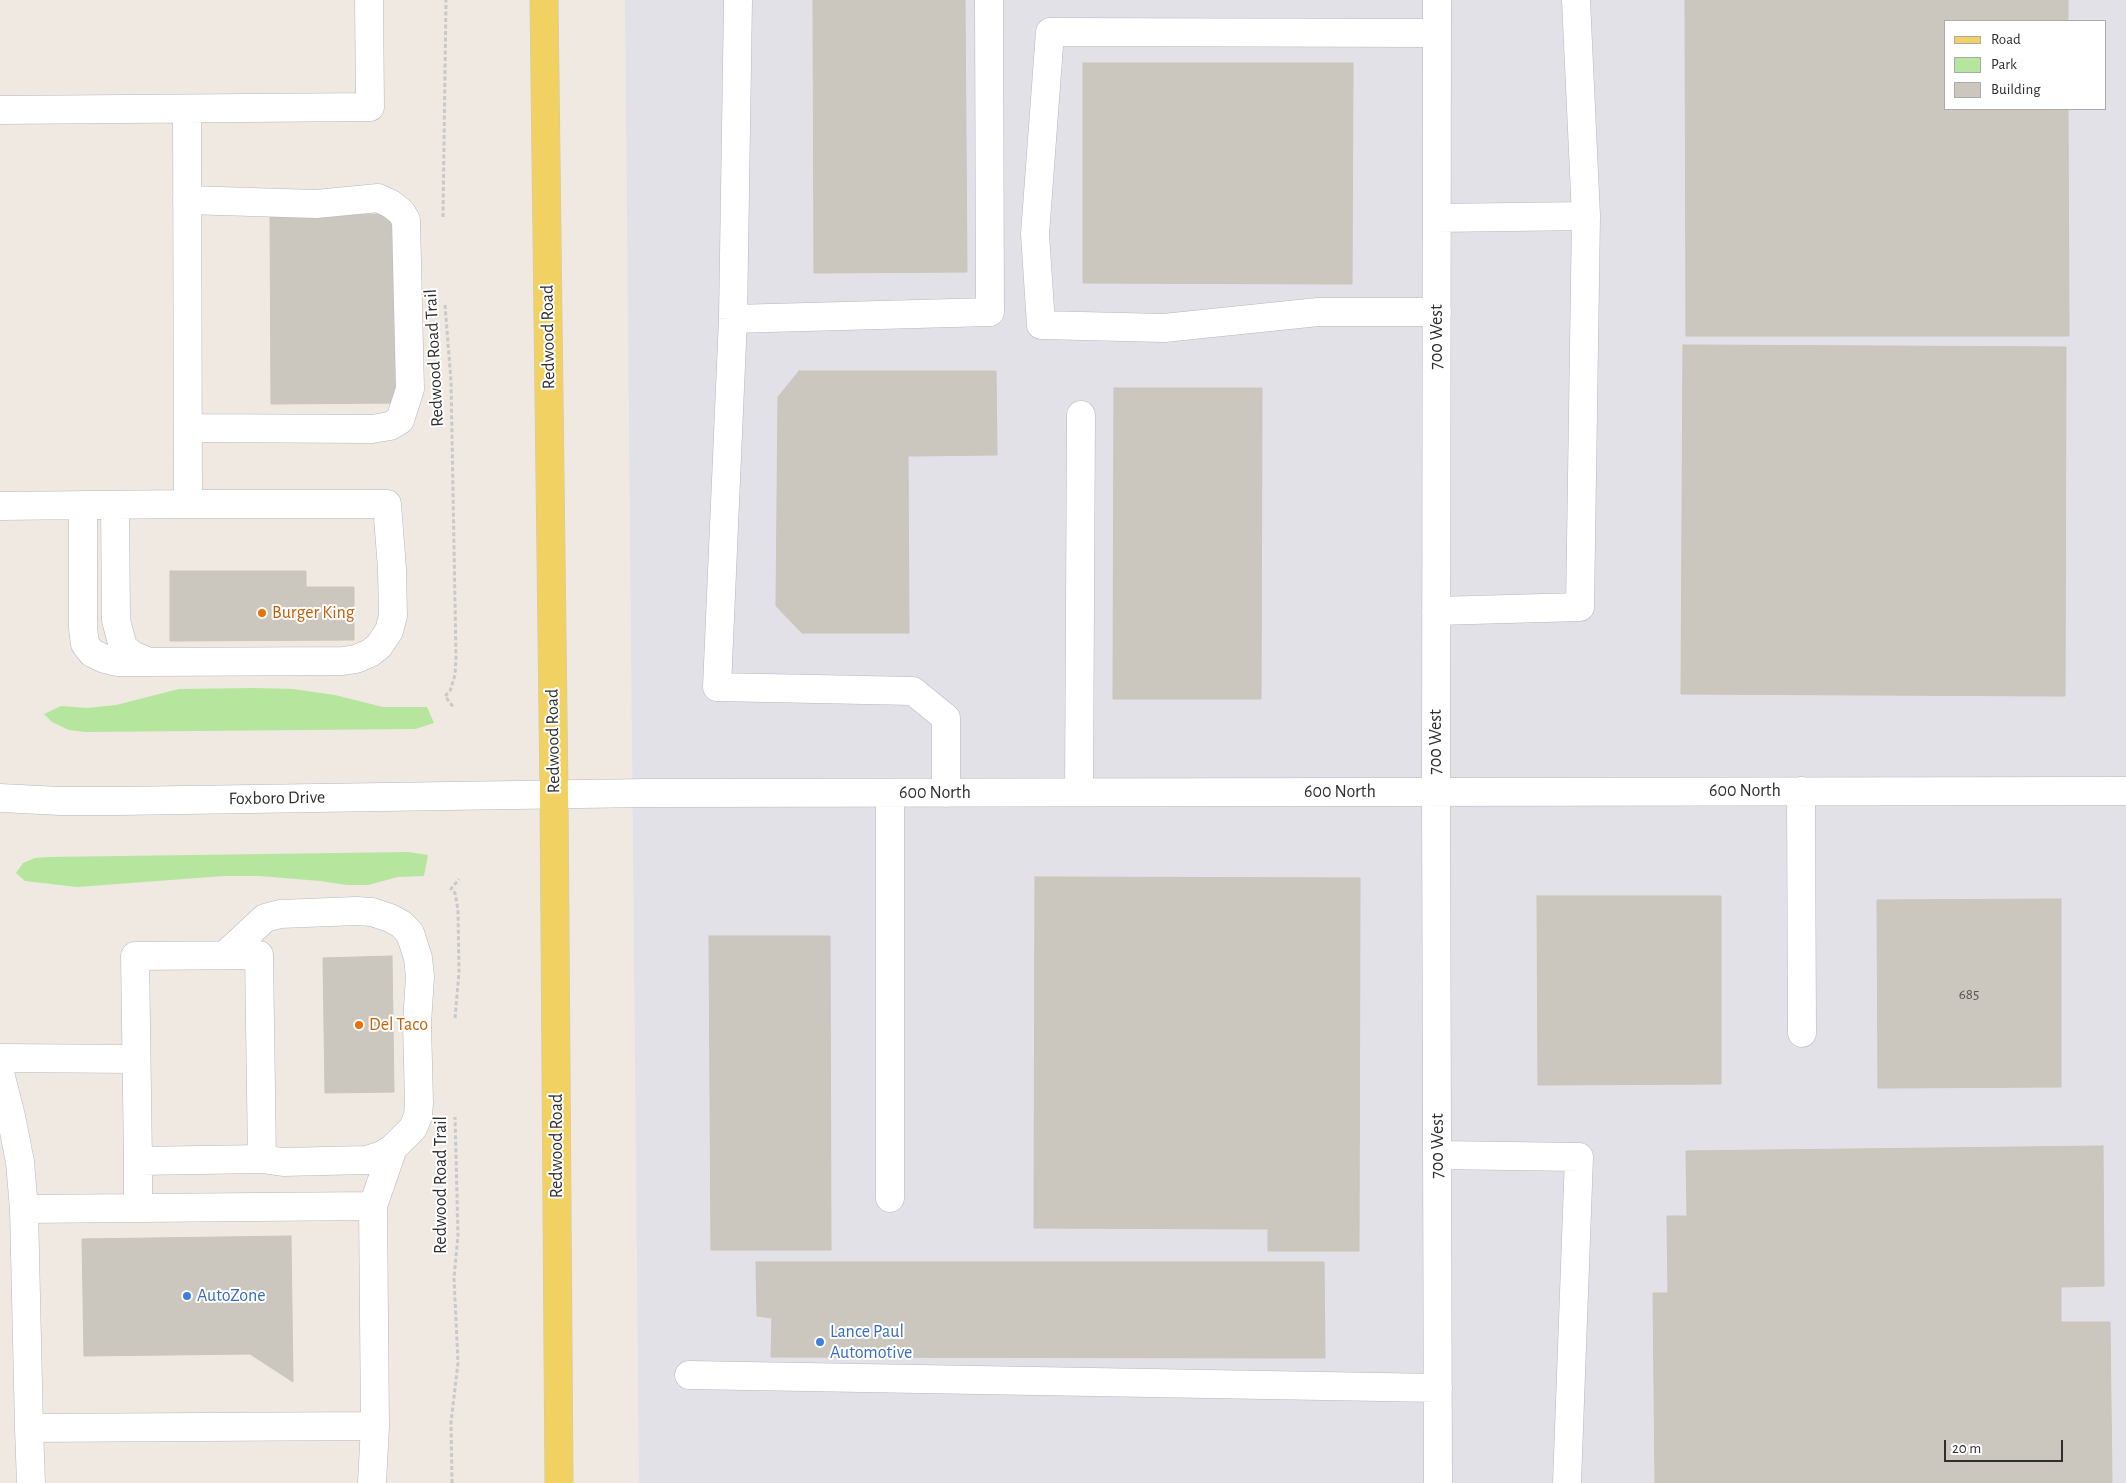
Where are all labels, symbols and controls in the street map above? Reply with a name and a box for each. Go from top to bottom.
legend [1944,20,2106,110]
text: Road [1991,32,2021,47]
text: Park [1991,57,2017,72]
text: Building [1991,82,2041,97]
street label: Redwood Road [536,285,560,389]
street label: Redwood Road Trail [420,289,448,427]
street label: 700 West [1426,304,1448,370]
place label: Burger King [272,602,355,624]
marker: Burger King [256,607,268,619]
street label: Redwood Road [541,689,565,793]
street label: 700 West [1425,709,1447,775]
street label: 600 North [1709,780,1781,802]
street label: 600 North [1304,781,1376,803]
street label: 600 North [899,782,971,804]
street label: Foxboro Drive [229,786,325,810]
house number: 685 [1959,985,1979,1003]
place label: Del Taco [369,1014,428,1036]
marker: Del Taco [353,1019,365,1031]
street label: Redwood Road [546,1094,568,1198]
street label: 700 West [1427,1113,1449,1179]
street label: Redwood Road Trail [430,1116,452,1254]
place label: AutoZone [197,1285,266,1307]
marker: AutoZone [181,1290,193,1302]
place label: Lance Paul Automotive [830,1321,912,1364]
marker: Lance Paul Automotive [814,1336,826,1348]
scale bar [1946,1430,2065,1462]
text: 20 m [1952,1441,1981,1456]

